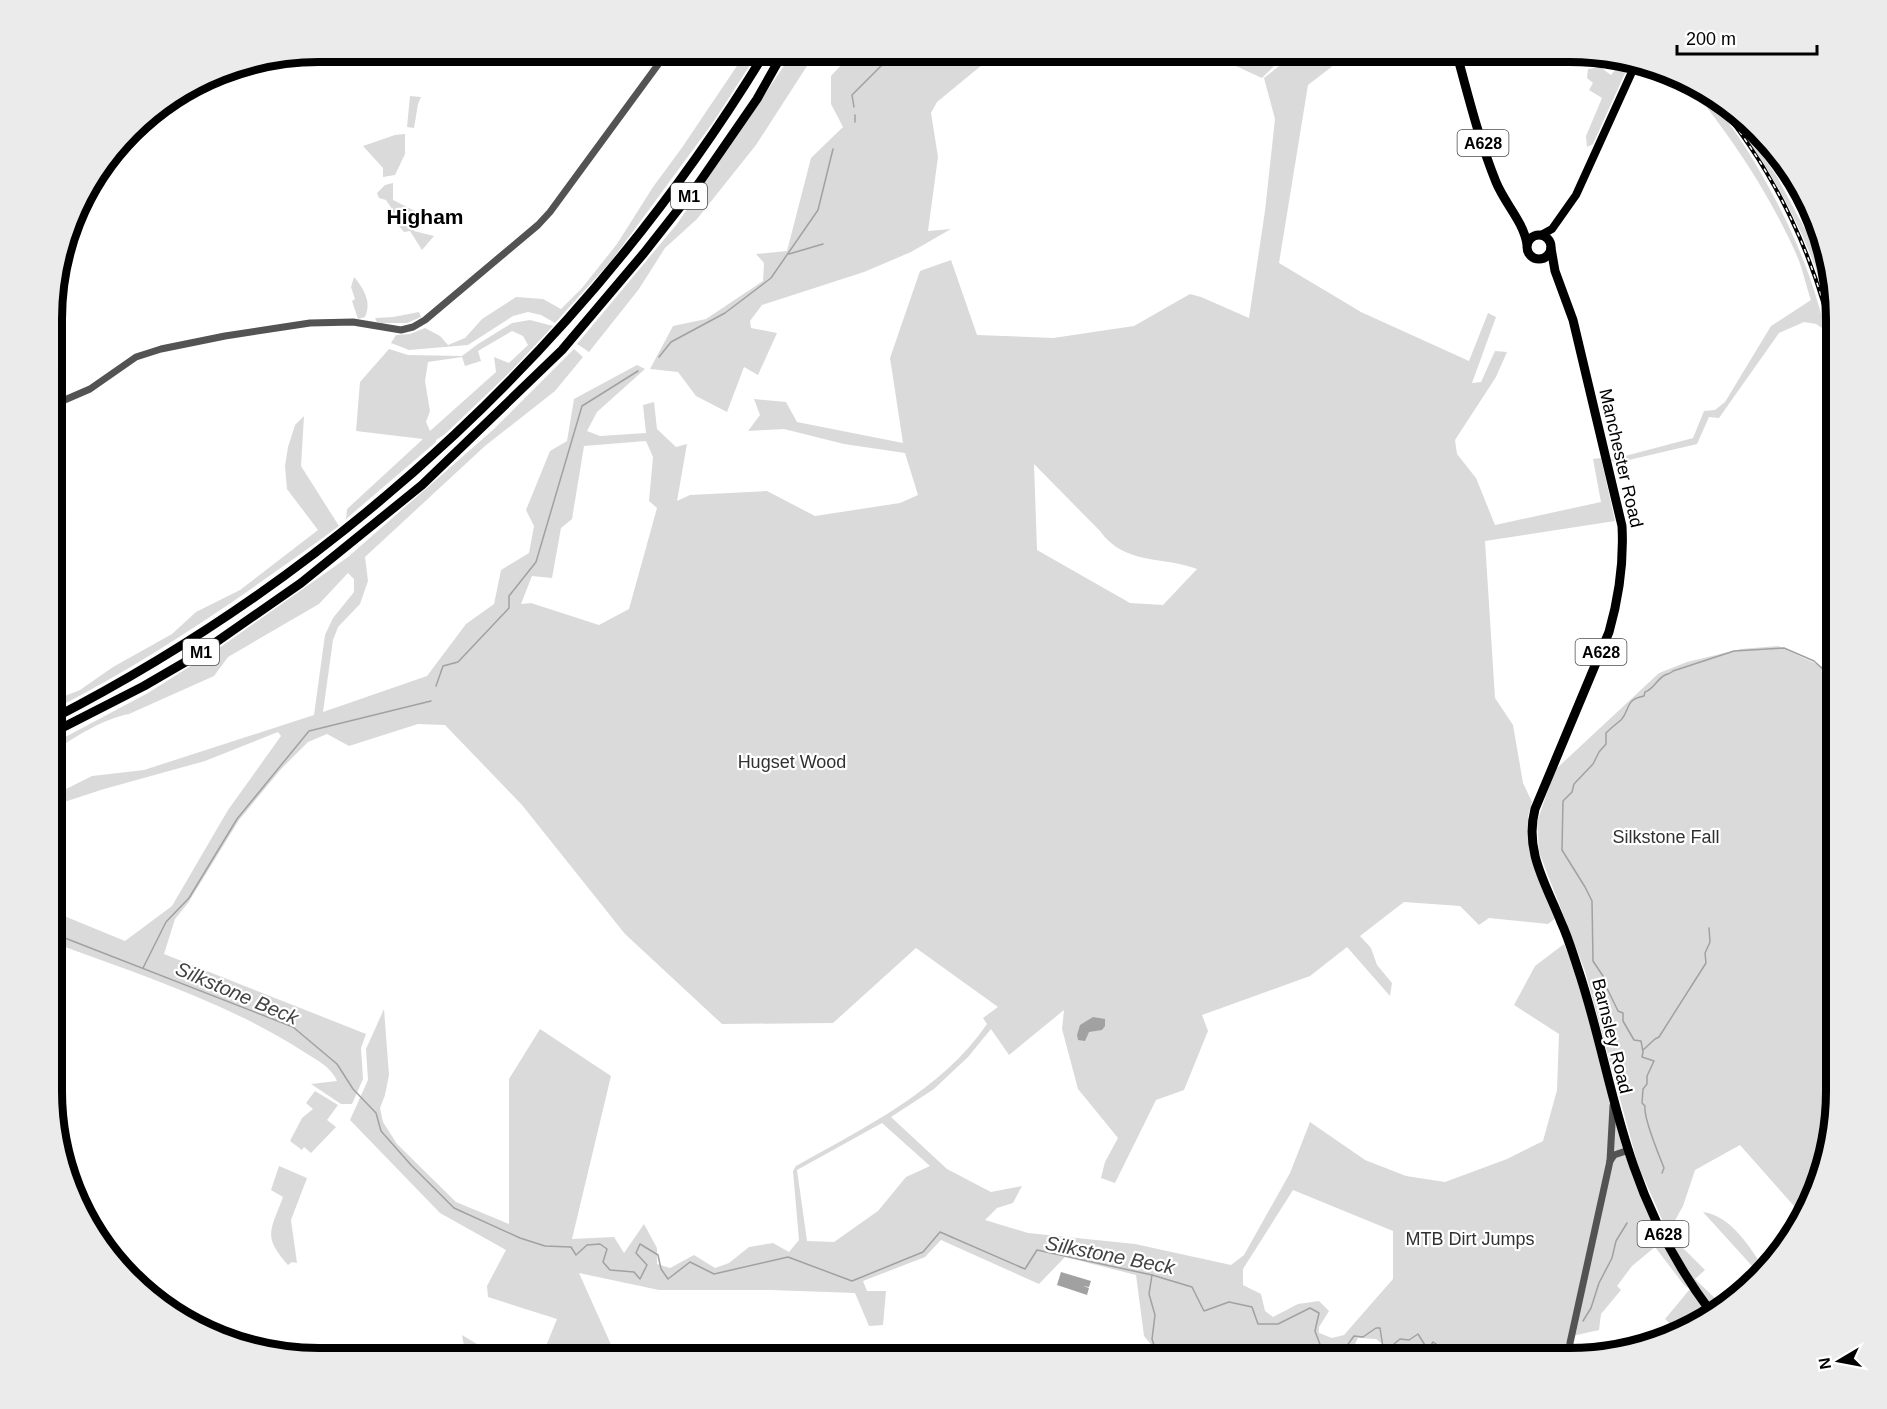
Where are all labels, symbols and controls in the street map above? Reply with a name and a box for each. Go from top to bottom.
scale bar [1677,18,1816,56]
text: 200 m [1686,29,1736,49]
road number: A628 [1458,130,1508,156]
road number: M1 [671,183,707,209]
district label: Higham [386,205,464,228]
street label: Manchester Road [1595,387,1647,529]
road number: M1 [183,639,219,665]
road number: A628 [1576,639,1626,665]
park label: Hugset Wood [738,752,846,772]
park label: Silkstone Fall [1612,827,1720,847]
water label: Silkstone Beck [172,957,303,1029]
street label: Barnsley Road [1588,976,1636,1096]
road number: A628 [1638,1221,1688,1247]
park label: MTB Dirt Jumps [1405,1229,1535,1249]
water label: Silkstone Beck [1044,1232,1177,1279]
north arrow [1809,1331,1869,1391]
text: N [1815,1356,1834,1371]

